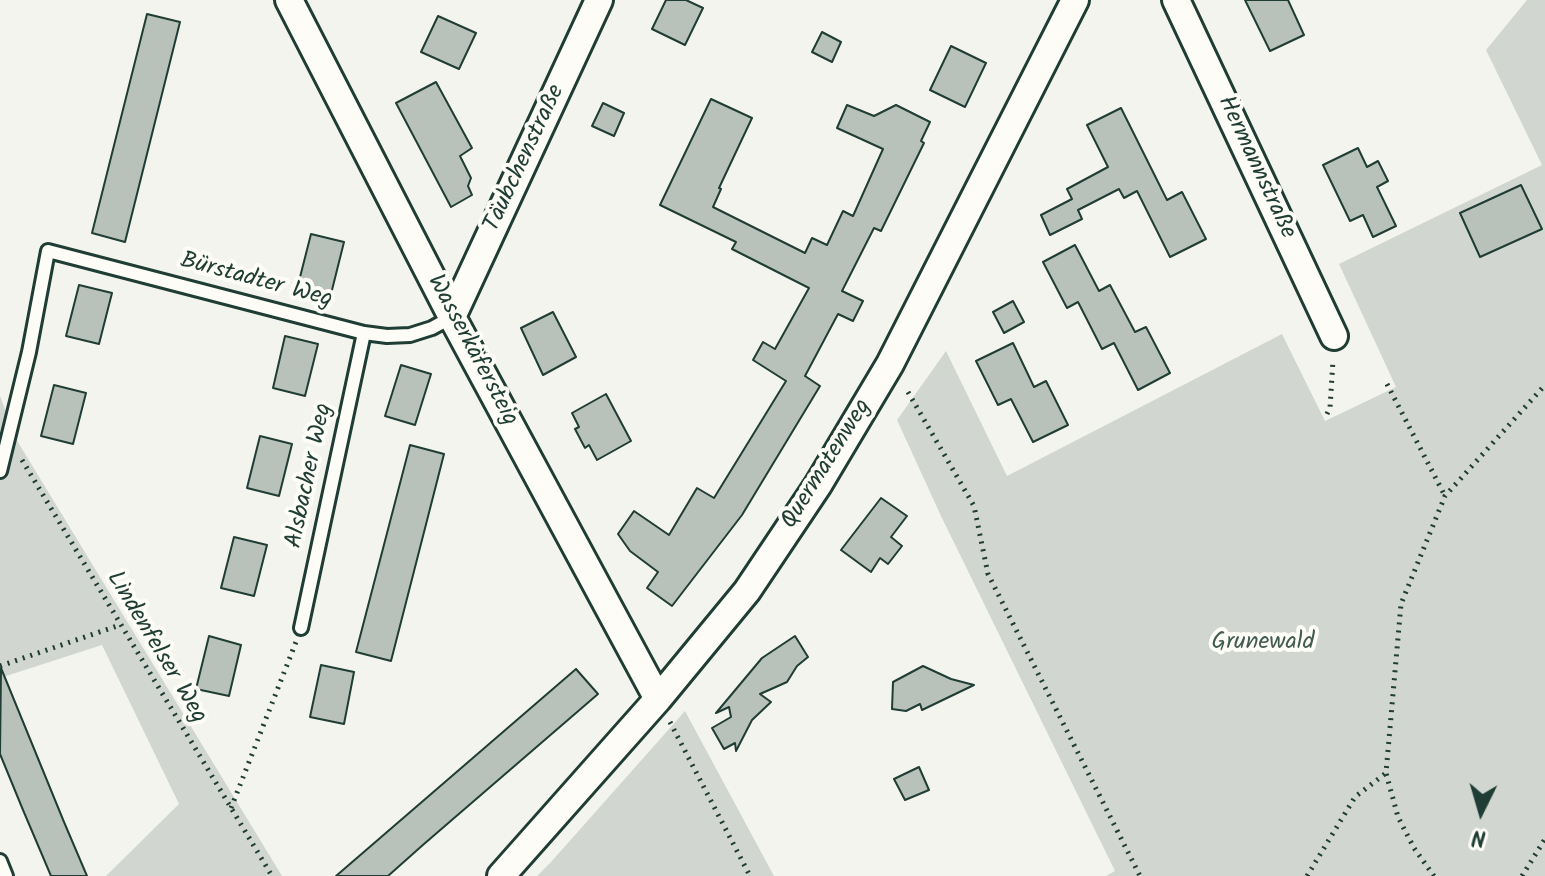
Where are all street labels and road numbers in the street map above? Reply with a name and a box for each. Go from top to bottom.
street label: Täubchenstraße [479,81,573,237]
street label: Hermannstraße [1209,92,1301,244]
street label: Bürstadter Weg [177,248,335,316]
street label: Wasserkäfersteig [419,271,523,431]
street label: Quermatenweg [777,395,879,535]
street label: Alsbacher Weg [282,401,340,551]
street label: Lindenfelser Weg [98,567,212,729]

